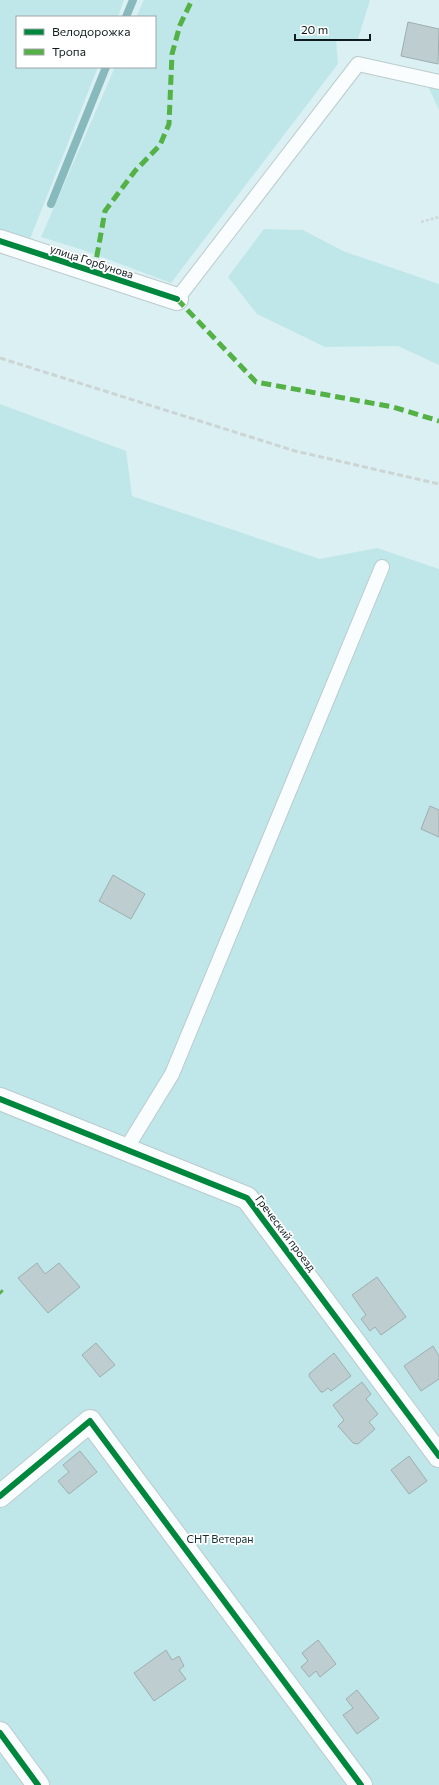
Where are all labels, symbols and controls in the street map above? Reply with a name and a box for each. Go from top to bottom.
legend [16,16,156,68]
scale bar [295,16,370,42]
text: 20 m [301,22,328,36]
text: Велодорожка [52,24,130,38]
text: Тропа [52,44,86,58]
street label: улица Горбунова [49,241,135,281]
street label: Греческий проезд [253,1192,319,1274]
park label: СНТ Ветеран [186,1532,254,1545]

